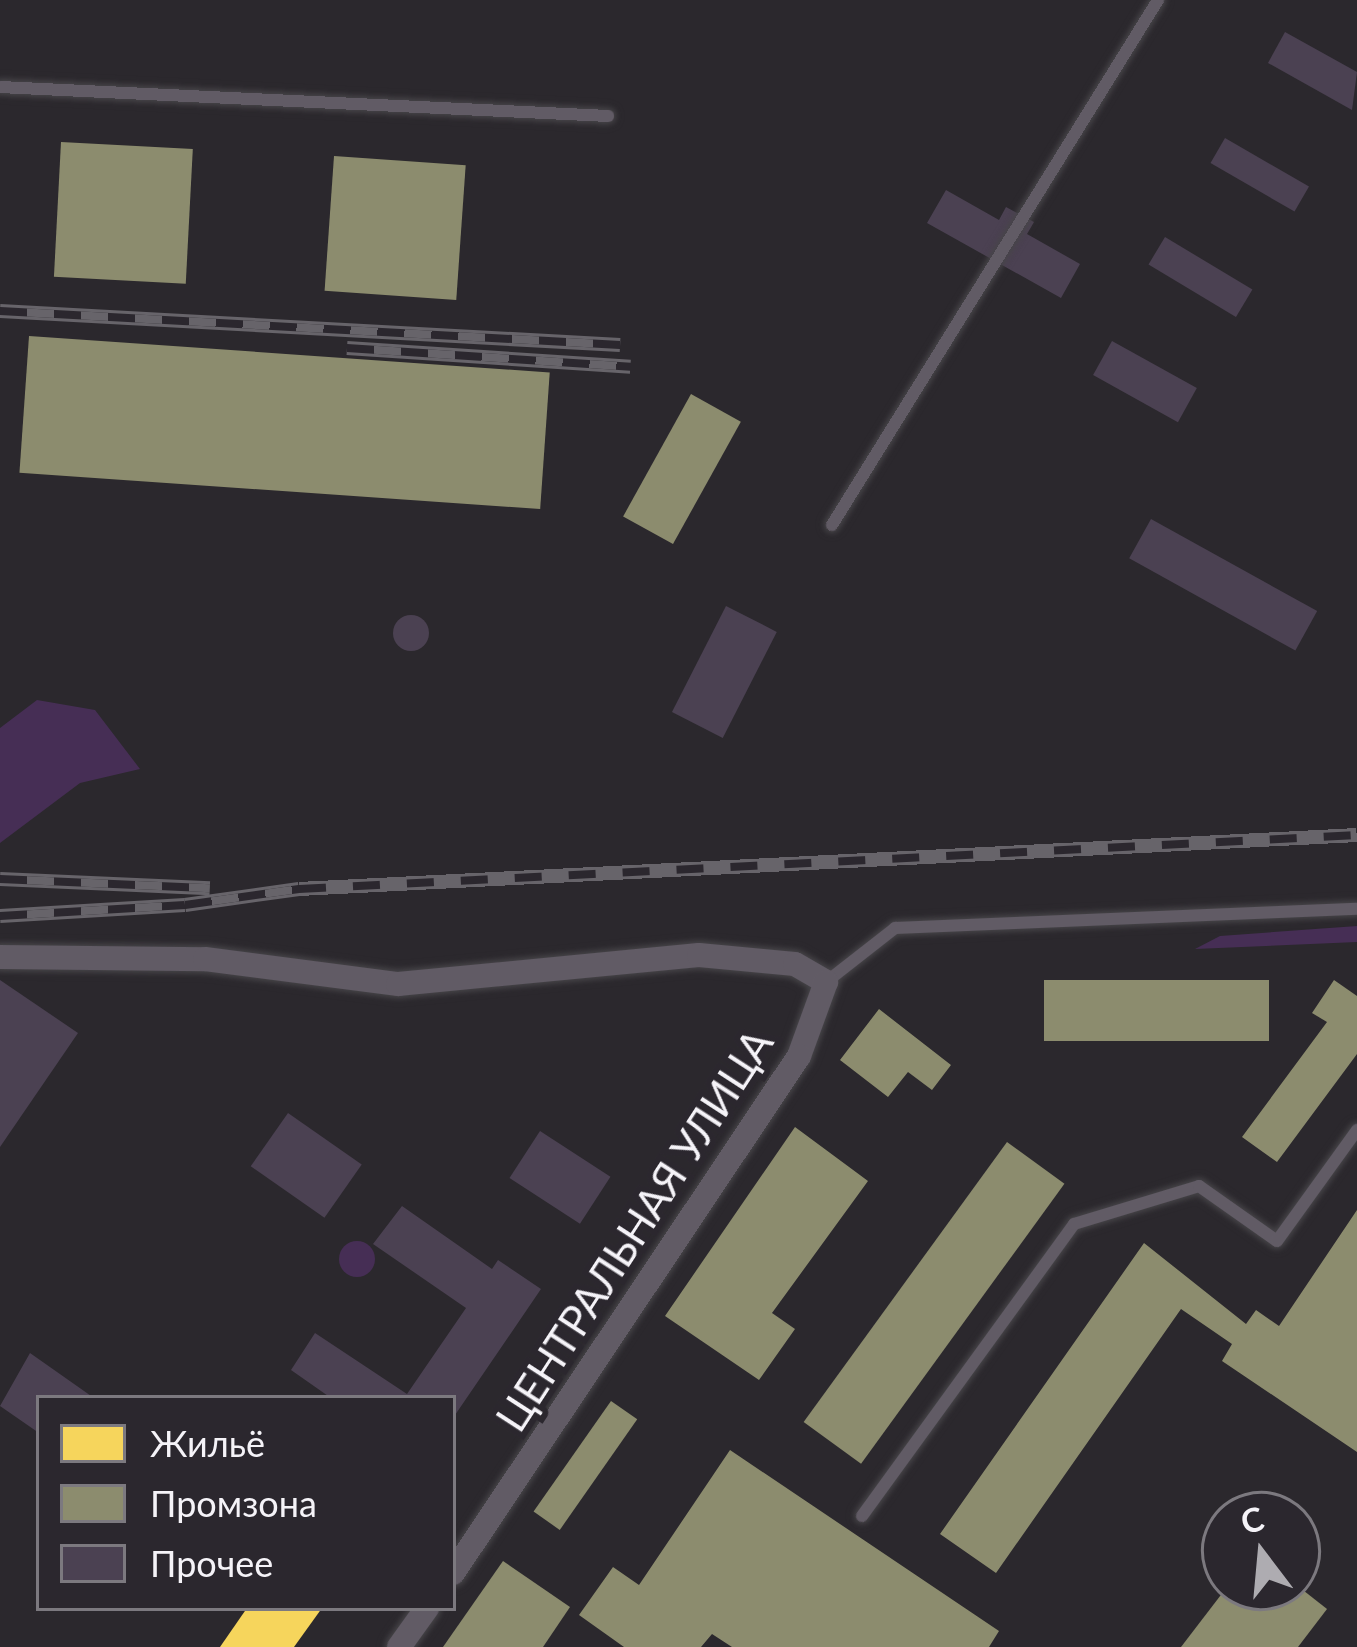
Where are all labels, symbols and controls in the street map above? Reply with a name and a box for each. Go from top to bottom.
street label: ЦЕНТРАЛЬНАЯ УЛИЦА [485,1020,783,1440]
legend [36,1395,456,1611]
text: Жильё [150,1421,265,1465]
text: Промзона [150,1481,317,1525]
north arrow [1201,1491,1321,1611]
text: С [1236,1497,1268,1542]
text: Прочее [150,1541,273,1585]

